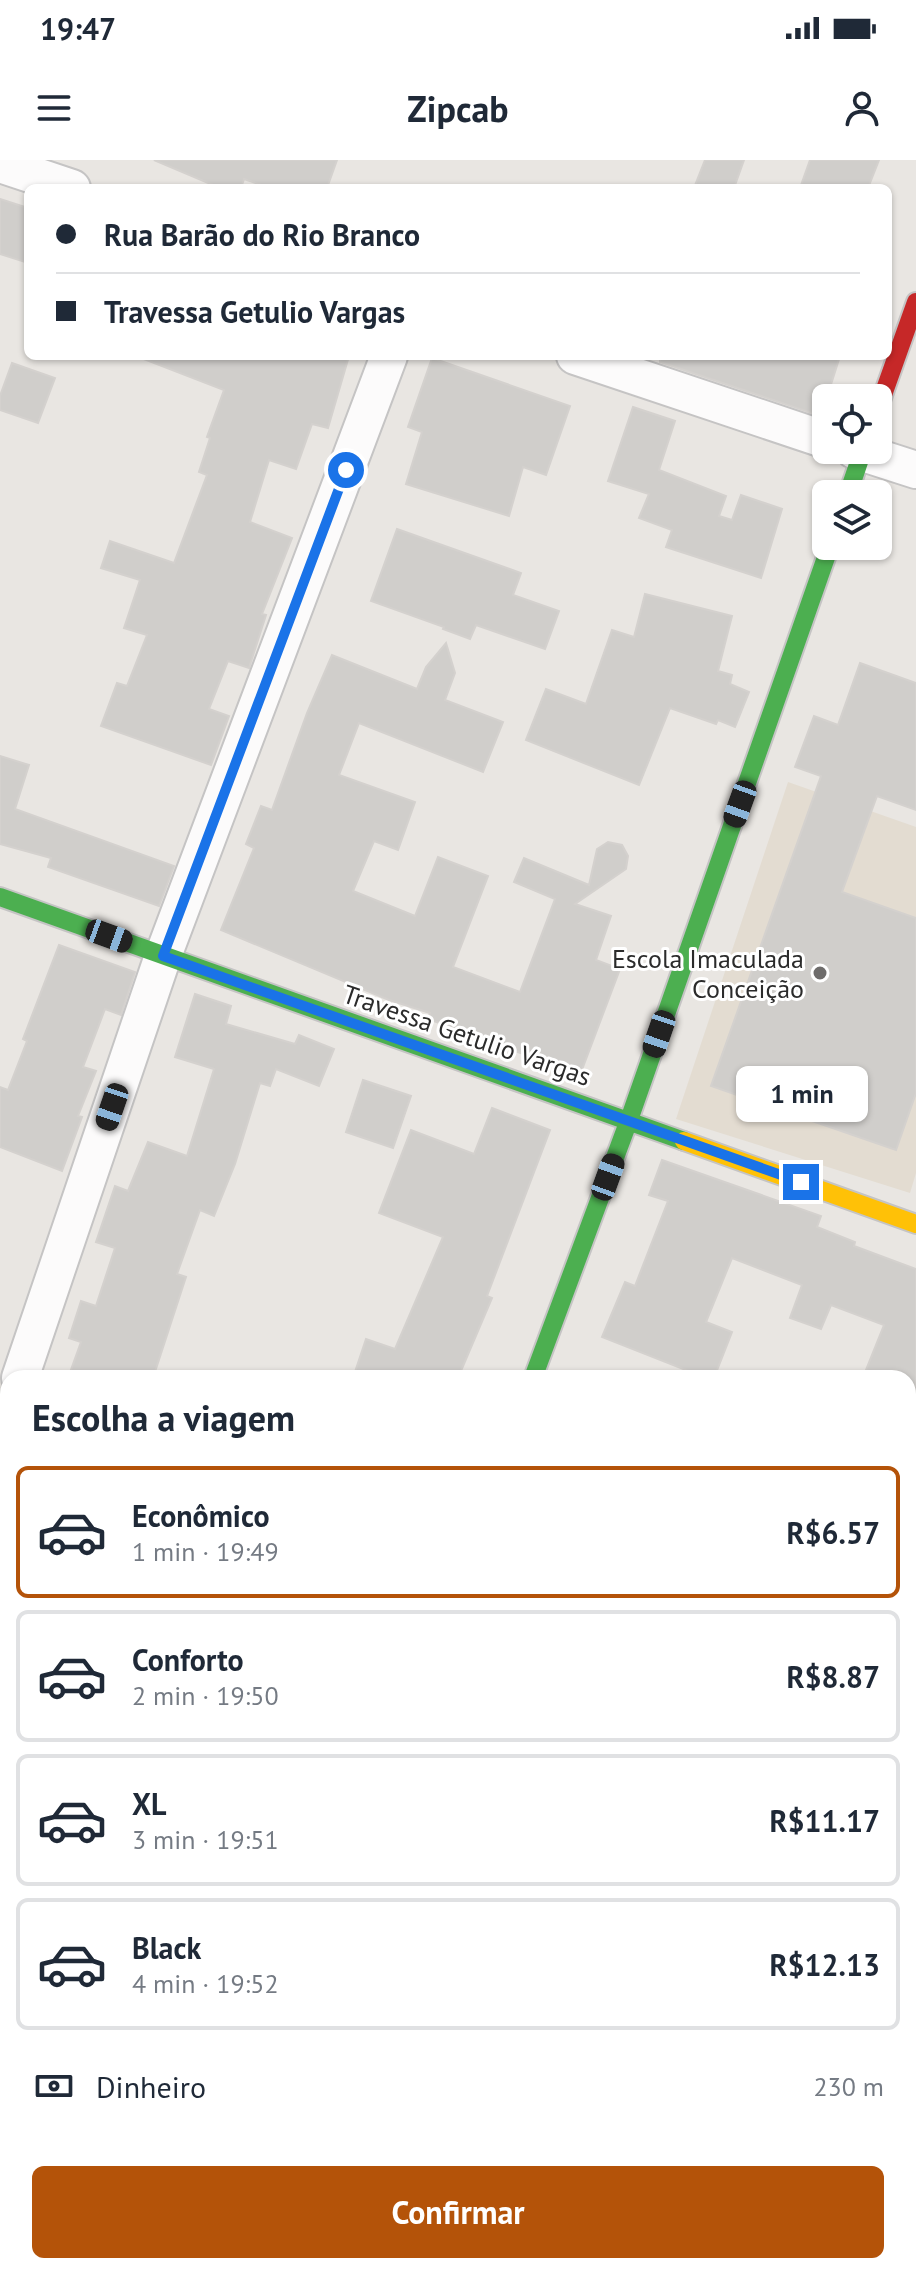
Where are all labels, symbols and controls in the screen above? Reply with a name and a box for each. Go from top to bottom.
text: 19:47 [40,9,116,48]
text: Zipcab [407,85,509,132]
icon: menu [32,86,76,130]
icon: person [840,86,884,130]
text: Rua Barão do Rio Branco [104,215,420,254]
text: Travessa Getulio Vargas [104,292,405,331]
map controls [812,384,892,560]
button: locate [812,384,892,464]
route start [328,452,364,488]
button: layers [812,480,892,560]
car [721,777,759,831]
car [82,917,136,955]
place label: Escola Imaculada Conceição [612,942,804,1005]
marker: Escola Imaculada Conceição [811,964,829,982]
street label: Travessa Getulio Vargas [339,977,595,1093]
car [640,1007,678,1061]
callout: 1 min [735,1066,867,1122]
text: 1 min [770,1077,834,1110]
car [93,1080,131,1134]
car [589,1150,627,1204]
route end [783,1164,819,1200]
text: Escolha a viagem [32,1394,295,1441]
icon: car [36,1496,108,1568]
text: Econômico [132,1496,270,1535]
text: R$6.57 [787,1513,880,1552]
text: 1 min · 19:49 [132,1535,279,1568]
icon: car [36,1640,108,1712]
text: Conforto [132,1640,244,1679]
text: R$8.87 [787,1657,880,1696]
text: 2 min · 19:50 [132,1679,279,1712]
icon: car [36,1784,108,1856]
text: XL [132,1784,166,1823]
text: R$11.17 [770,1801,880,1840]
text: 3 min · 19:51 [132,1823,279,1856]
icon: car [36,1928,108,2000]
text: Black [132,1928,201,1967]
text: R$12.13 [770,1945,880,1984]
text: 4 min · 19:52 [132,1967,279,2000]
icon: cash [32,2064,76,2108]
text: Dinheiro [96,2067,206,2106]
text: 230 m [813,2070,884,2103]
button: Confirmar [32,2166,884,2258]

